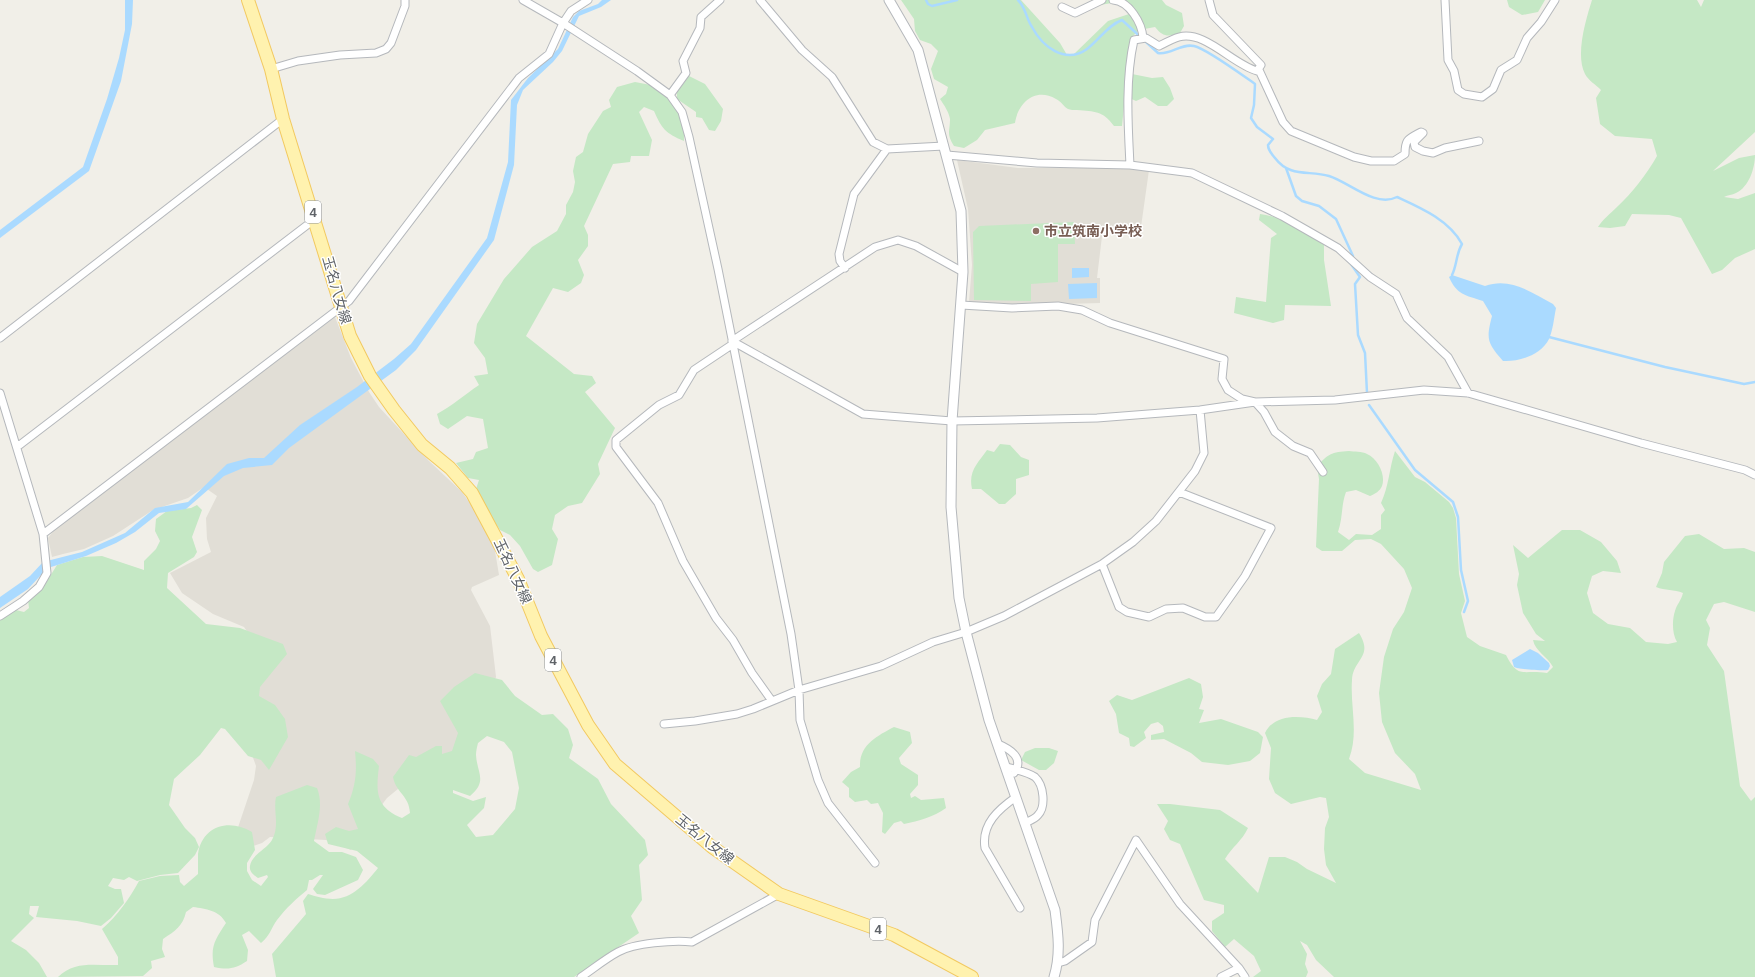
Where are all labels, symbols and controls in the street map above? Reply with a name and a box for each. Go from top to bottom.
road number: 4 [305,201,321,223]
place label: 市立筑南小学校 [1044,223,1142,239]
marker: 市立筑南小学校 [1031,226,1041,236]
street label: 玉名八女線 [320,254,354,326]
street label: 玉名八女線 [491,536,535,606]
road number: 4 [545,649,561,671]
street label: 玉名八女線 [673,811,737,867]
road number: 4 [870,918,886,940]

